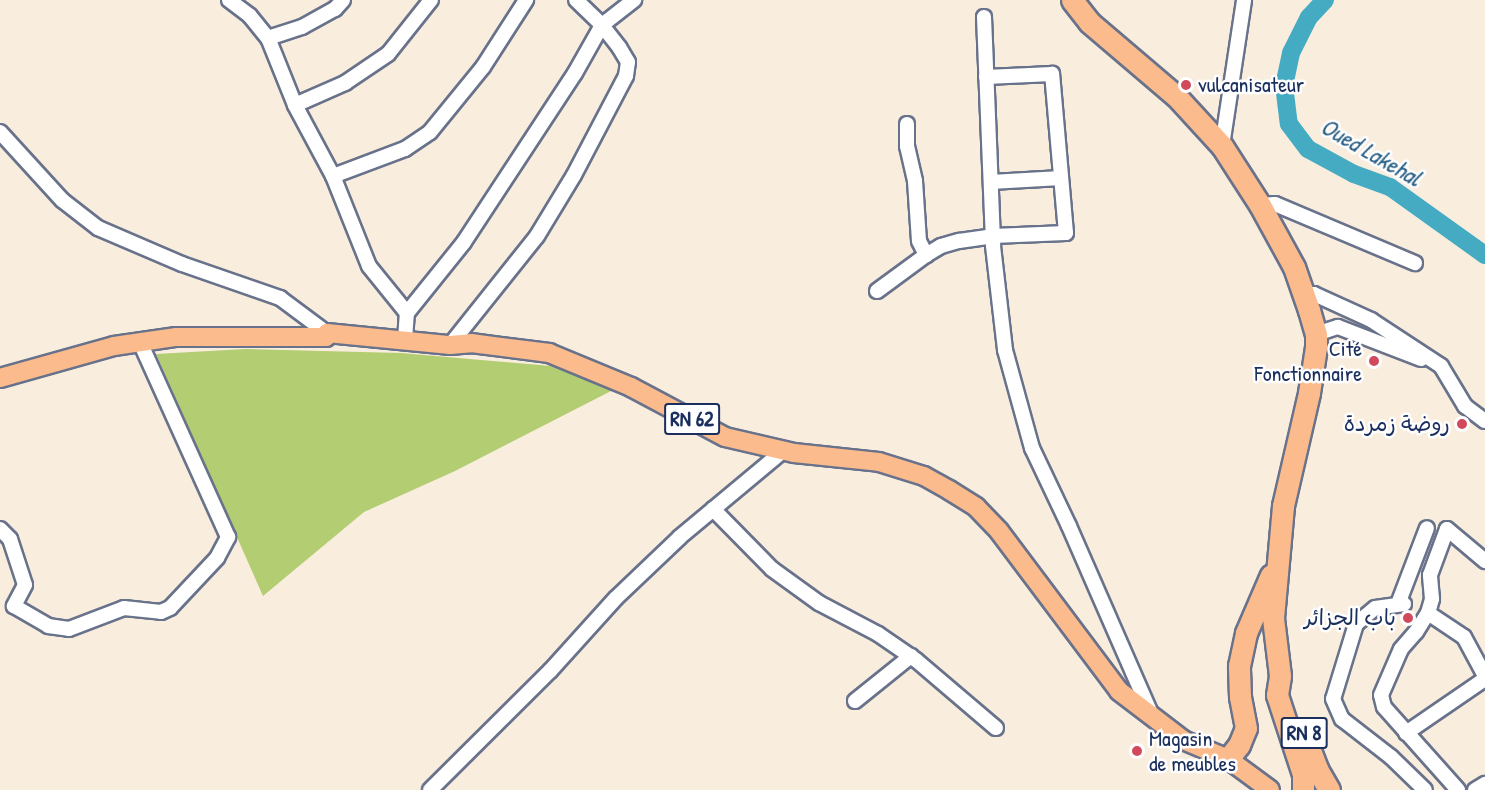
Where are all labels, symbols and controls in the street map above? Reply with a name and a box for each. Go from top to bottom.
place label: vulcanisateur [1198,72,1304,98]
marker: vulcanisateur [1179,78,1193,92]
water label: Oued Lakehal [1316,112,1426,192]
place label: Cité Fonctionnaire [1254,335,1362,386]
marker: Cité Fonctionnaire [1367,354,1381,368]
road number: RN 62 [664,401,720,437]
place label: روضة زمردة [1344,411,1450,437]
marker: روضة زمردة [1455,417,1469,431]
place label: باب الجزائر [1304,605,1396,631]
marker: باب الجزائر [1401,611,1415,625]
road number: RN 8 [1280,715,1328,751]
place label: Magasin de meubles [1149,725,1236,776]
marker: Magasin de meubles [1130,744,1144,758]

